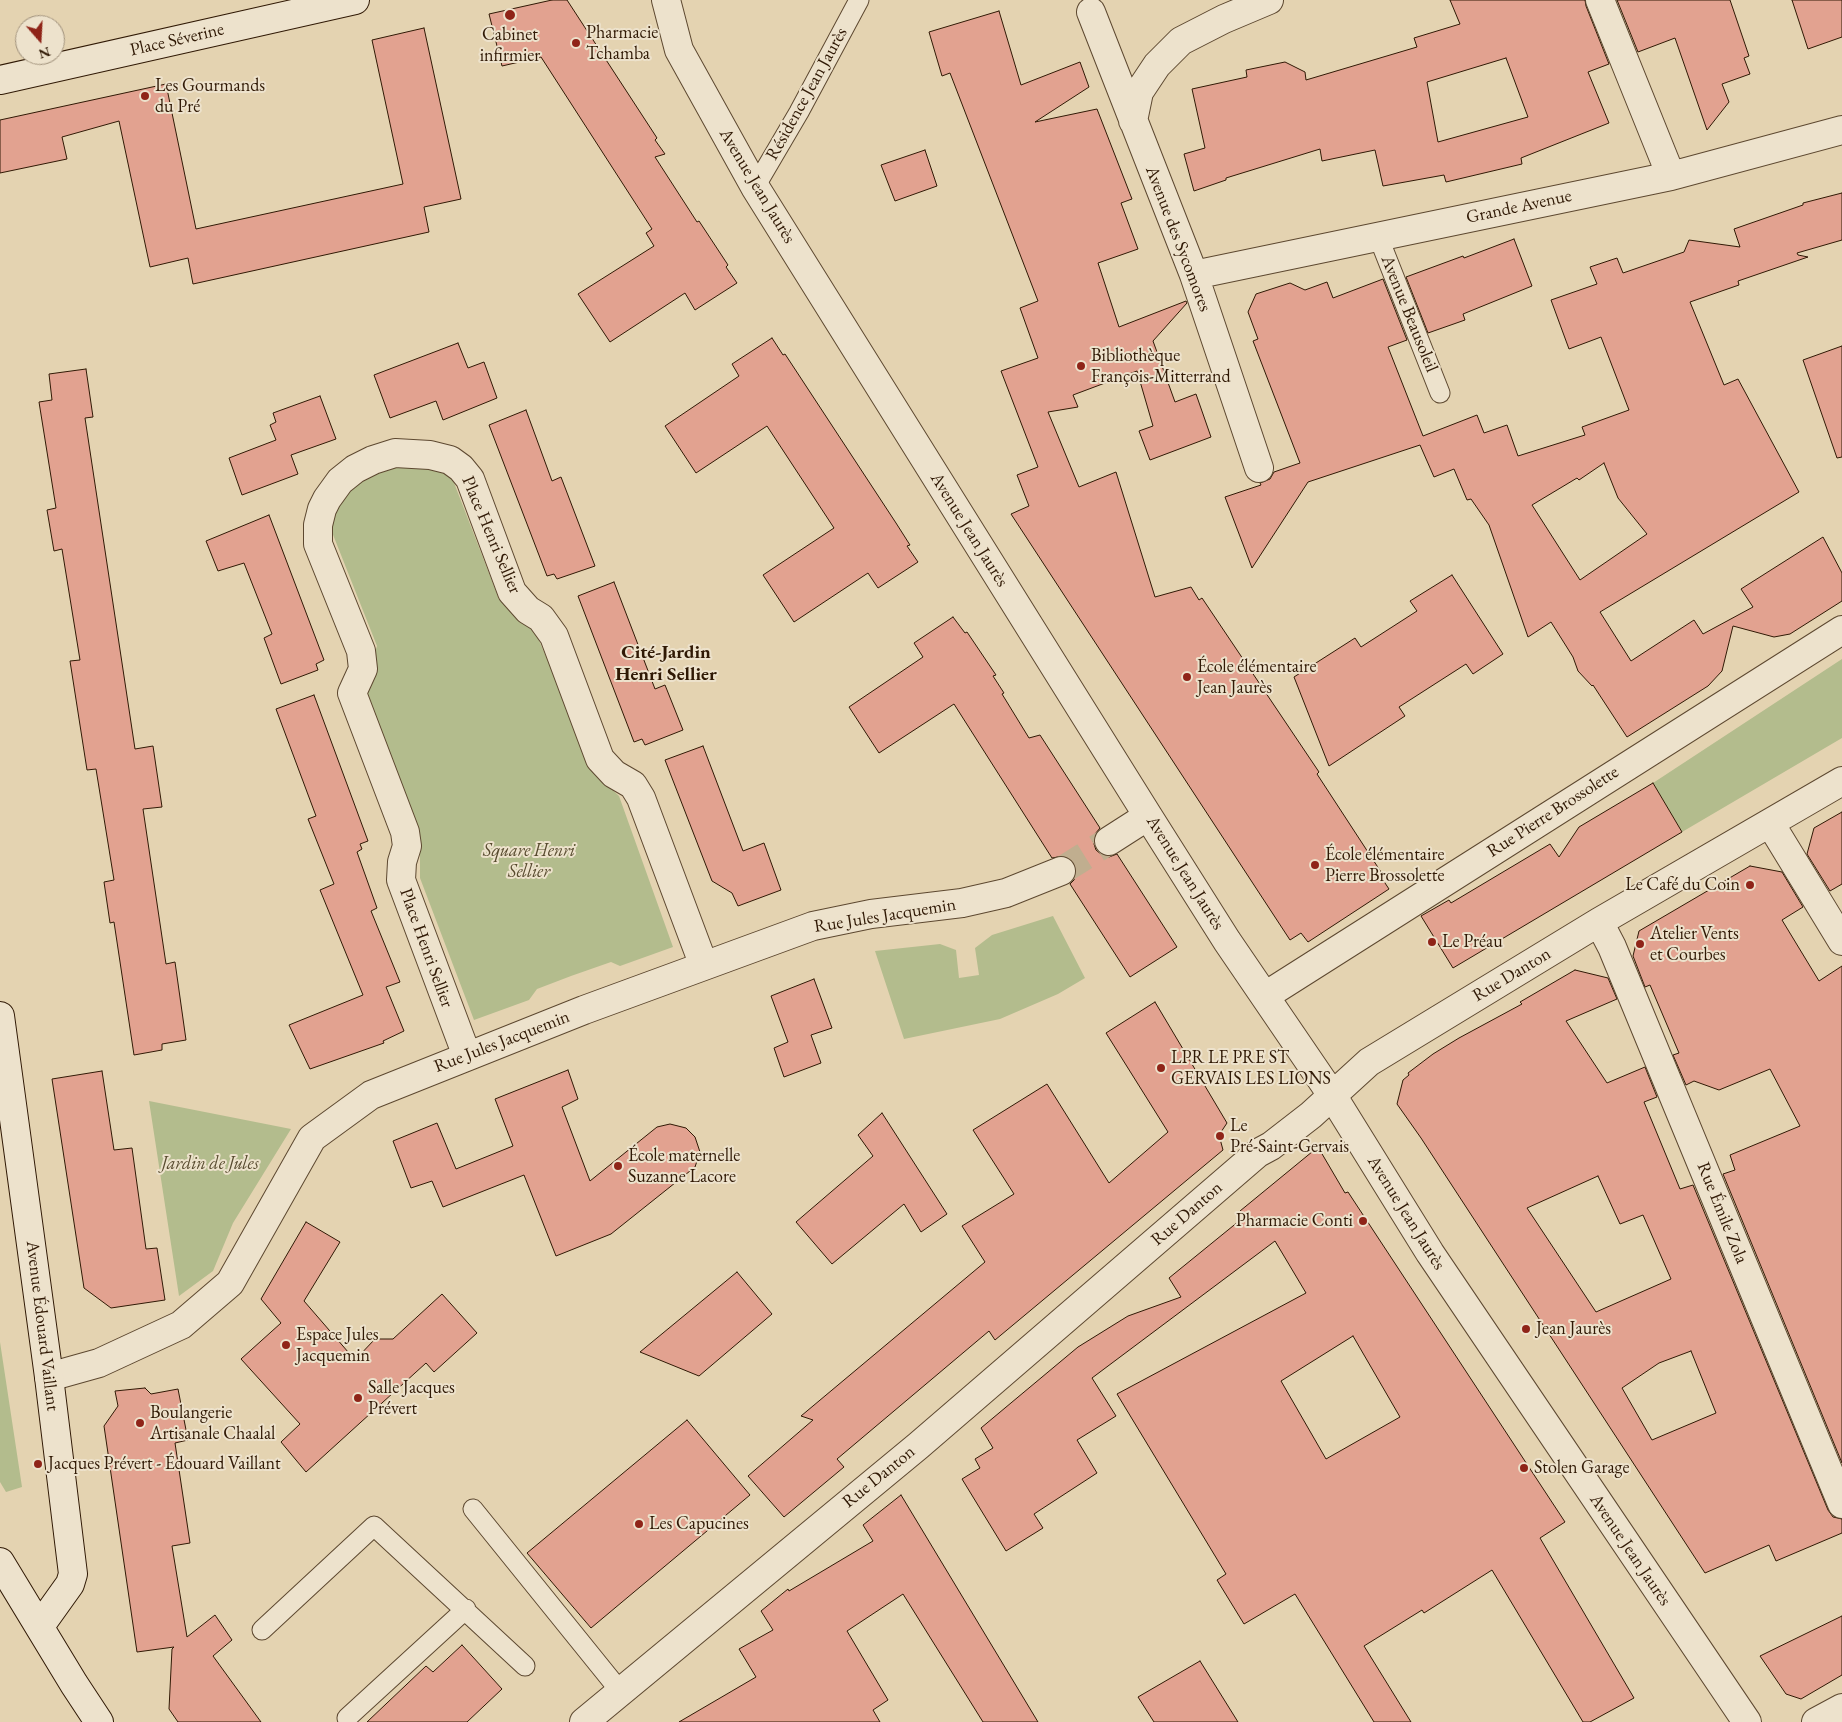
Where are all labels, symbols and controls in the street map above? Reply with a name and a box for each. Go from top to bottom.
marker: Cabinet infirmier [503,8,517,22]
north arrow [15,15,65,65]
street label: Place Séverine [128,19,226,61]
place label: Pharmacie Tchamba [586,22,658,64]
place label: Cabinet infirmier [480,24,540,66]
street label: Résidence Jean Jaurès [762,24,852,164]
marker: Pharmacie Tchamba [570,37,582,49]
text: N [36,43,53,64]
place label: Les Gourmands du Pré [155,75,265,118]
marker: Les Gourmands du Pré [139,90,151,102]
street label: Avenue Jean Jaurès [714,125,800,247]
street label: Avenue des Sycomores [1140,163,1216,315]
street label: Grande Avenue [1464,185,1574,229]
street label: Avenue Beausoleil [1376,252,1442,376]
place label: Bibliothèque François-Mitterrand [1091,345,1231,388]
marker: Bibliothèque François-Mitterrand [1075,360,1087,372]
street label: Avenue Jean Jaurès [925,469,1013,591]
street label: Place Henri Sellier [457,473,525,597]
district label: Cité-Jardin Henri Sellier [615,642,717,686]
place label: École élémentaire Jean Jaurès [1197,656,1316,699]
marker: École élémentaire Jean Jaurès [1181,671,1193,683]
street label: Rue Pierre Brossolette [1483,761,1623,863]
street label: Avenue Jean Jaurès [1141,812,1229,934]
park label: Square Henri Sellier [483,840,575,882]
place label: École élémentaire Pierre Brossolette [1325,844,1444,886]
marker: École élémentaire Pierre Brossolette [1309,859,1321,871]
place label: Le Café du Coin [1625,874,1740,896]
marker: Le Café du Coin [1744,879,1756,891]
street label: Place Henri Sellier [394,885,458,1011]
street label: Rue Jules Jacquemin [812,894,958,938]
place label: Atelier Vents et Courbes [1650,923,1739,966]
place label: Le Préau [1442,931,1503,953]
marker: Le Préau [1426,936,1438,948]
marker: Atelier Vents et Courbes [1634,938,1646,950]
street label: Rue Danton [1469,943,1555,1007]
street label: Rue Jules Jacquemin [431,1006,573,1078]
place label: LPR LE PRE ST GERVAIS LES LIONS [1171,1047,1331,1090]
marker: LPR LE PRE ST GERVAIS LES LIONS [1155,1062,1167,1074]
place label: Le Pré-Saint-Gervais [1230,1115,1349,1158]
marker: Le Pré-Saint-Gervais [1214,1130,1226,1142]
place label: École maternelle Suzanne Lacore [628,1145,740,1188]
street label: Avenue Jean Jaurès [1362,1152,1450,1274]
park label: Jardin de Jules [161,1153,259,1175]
street label: Rue Émile Zola [1692,1159,1752,1267]
marker: École maternelle Suzanne Lacore [612,1160,624,1172]
street label: Rue Danton [1147,1177,1227,1251]
place label: Pharmacie Conti [1236,1210,1353,1232]
marker: Pharmacie Conti [1357,1215,1369,1227]
street label: Avenue Édouard Vaillant [21,1240,63,1412]
place label: Jean Jaurès [1536,1318,1611,1340]
marker: Jean Jaurès [1520,1323,1532,1335]
place label: Espace Jules Jacquemin [296,1324,378,1366]
marker: Espace Jules Jacquemin [280,1339,292,1351]
place label: Salle Jacques Prévert [368,1377,455,1420]
marker: Salle Jacques Prévert [352,1392,364,1404]
place label: Boulangerie Artisanale Chaalal [150,1402,275,1445]
marker: Boulangerie Artisanale Chaalal [134,1417,146,1429]
street label: Rue Danton [838,1441,920,1513]
place label: Jacques Prévert - Édouard Vaillant [48,1453,281,1475]
place label: Stolen Garage [1534,1457,1629,1479]
marker: Jacques Prévert - Édouard Vaillant [32,1458,44,1470]
marker: Stolen Garage [1518,1462,1530,1474]
street label: Avenue Jean Jaurès [1585,1490,1675,1610]
place label: Les Capucines [649,1513,749,1535]
marker: Les Capucines [633,1518,645,1530]

